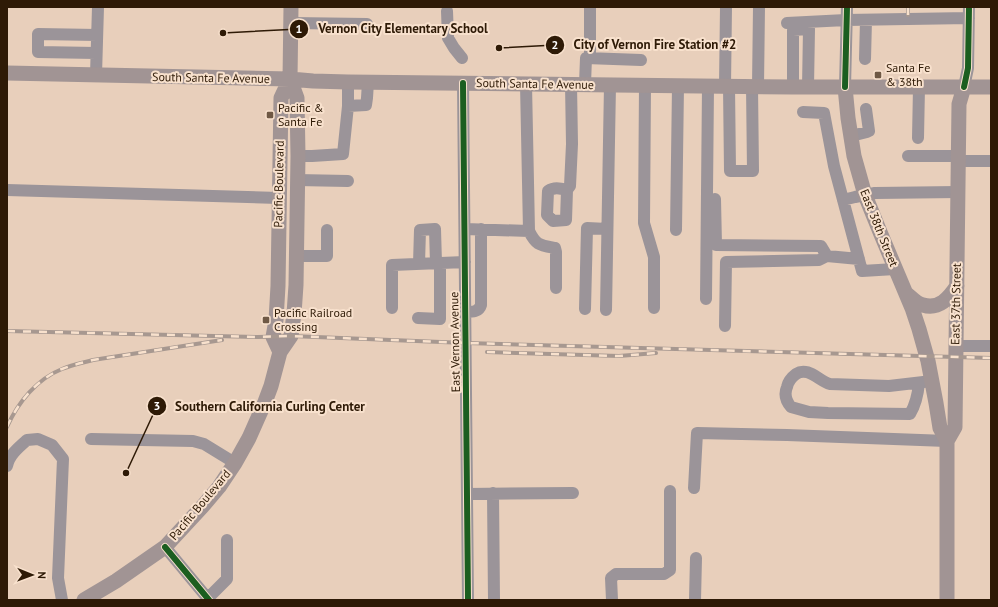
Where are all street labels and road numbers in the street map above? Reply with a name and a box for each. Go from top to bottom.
street label: South Santa Fe Avenue [152,69,270,86]
street label: South Santa Fe Avenue [476,75,594,92]
street label: Pacific Boulevard [270,140,287,228]
street label: East 38th Street [857,187,902,269]
street label: East 37th Street [947,263,964,345]
street label: East Vernon Avenue [446,292,463,392]
street label: Pacific Boulevard [166,466,233,543]

